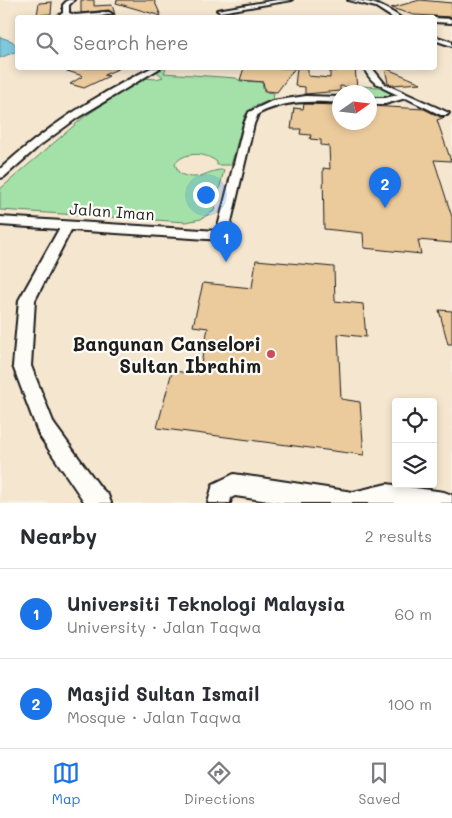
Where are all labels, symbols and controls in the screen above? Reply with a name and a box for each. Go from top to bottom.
search box [15,15,437,70]
icon: search [33,29,61,57]
text: Search here [73,30,189,55]
north arrow [332,85,377,130]
pin: 2 [369,167,401,208]
your location [193,182,219,208]
street label: Jalan Iman [69,198,155,224]
pin: 1 [210,221,242,262]
place label: Bangunan Canselori Sultan Ibrahim [73,331,261,378]
marker: Bangunan Canselori Sultan Ibrahim [265,348,277,360]
map controls [392,398,437,488]
button: locate [392,398,437,443]
button: layers [392,443,437,488]
text: Nearby [20,522,97,549]
text: 2 results [365,525,432,546]
text: Universiti Teknologi Malaysia [67,591,345,616]
text: 1 [32,603,40,624]
text: 60 m [395,603,432,624]
text: University · Jalan Taqwa [67,616,261,637]
text: Masjid Sultan Ismail [67,681,259,706]
text: 2 [32,693,40,714]
text: 100 m [387,693,432,714]
text: Mosque · Jalan Taqwa [67,706,241,727]
tab: Map [52,759,80,808]
tab: Directions [184,759,255,808]
tab: Saved [359,759,400,808]

